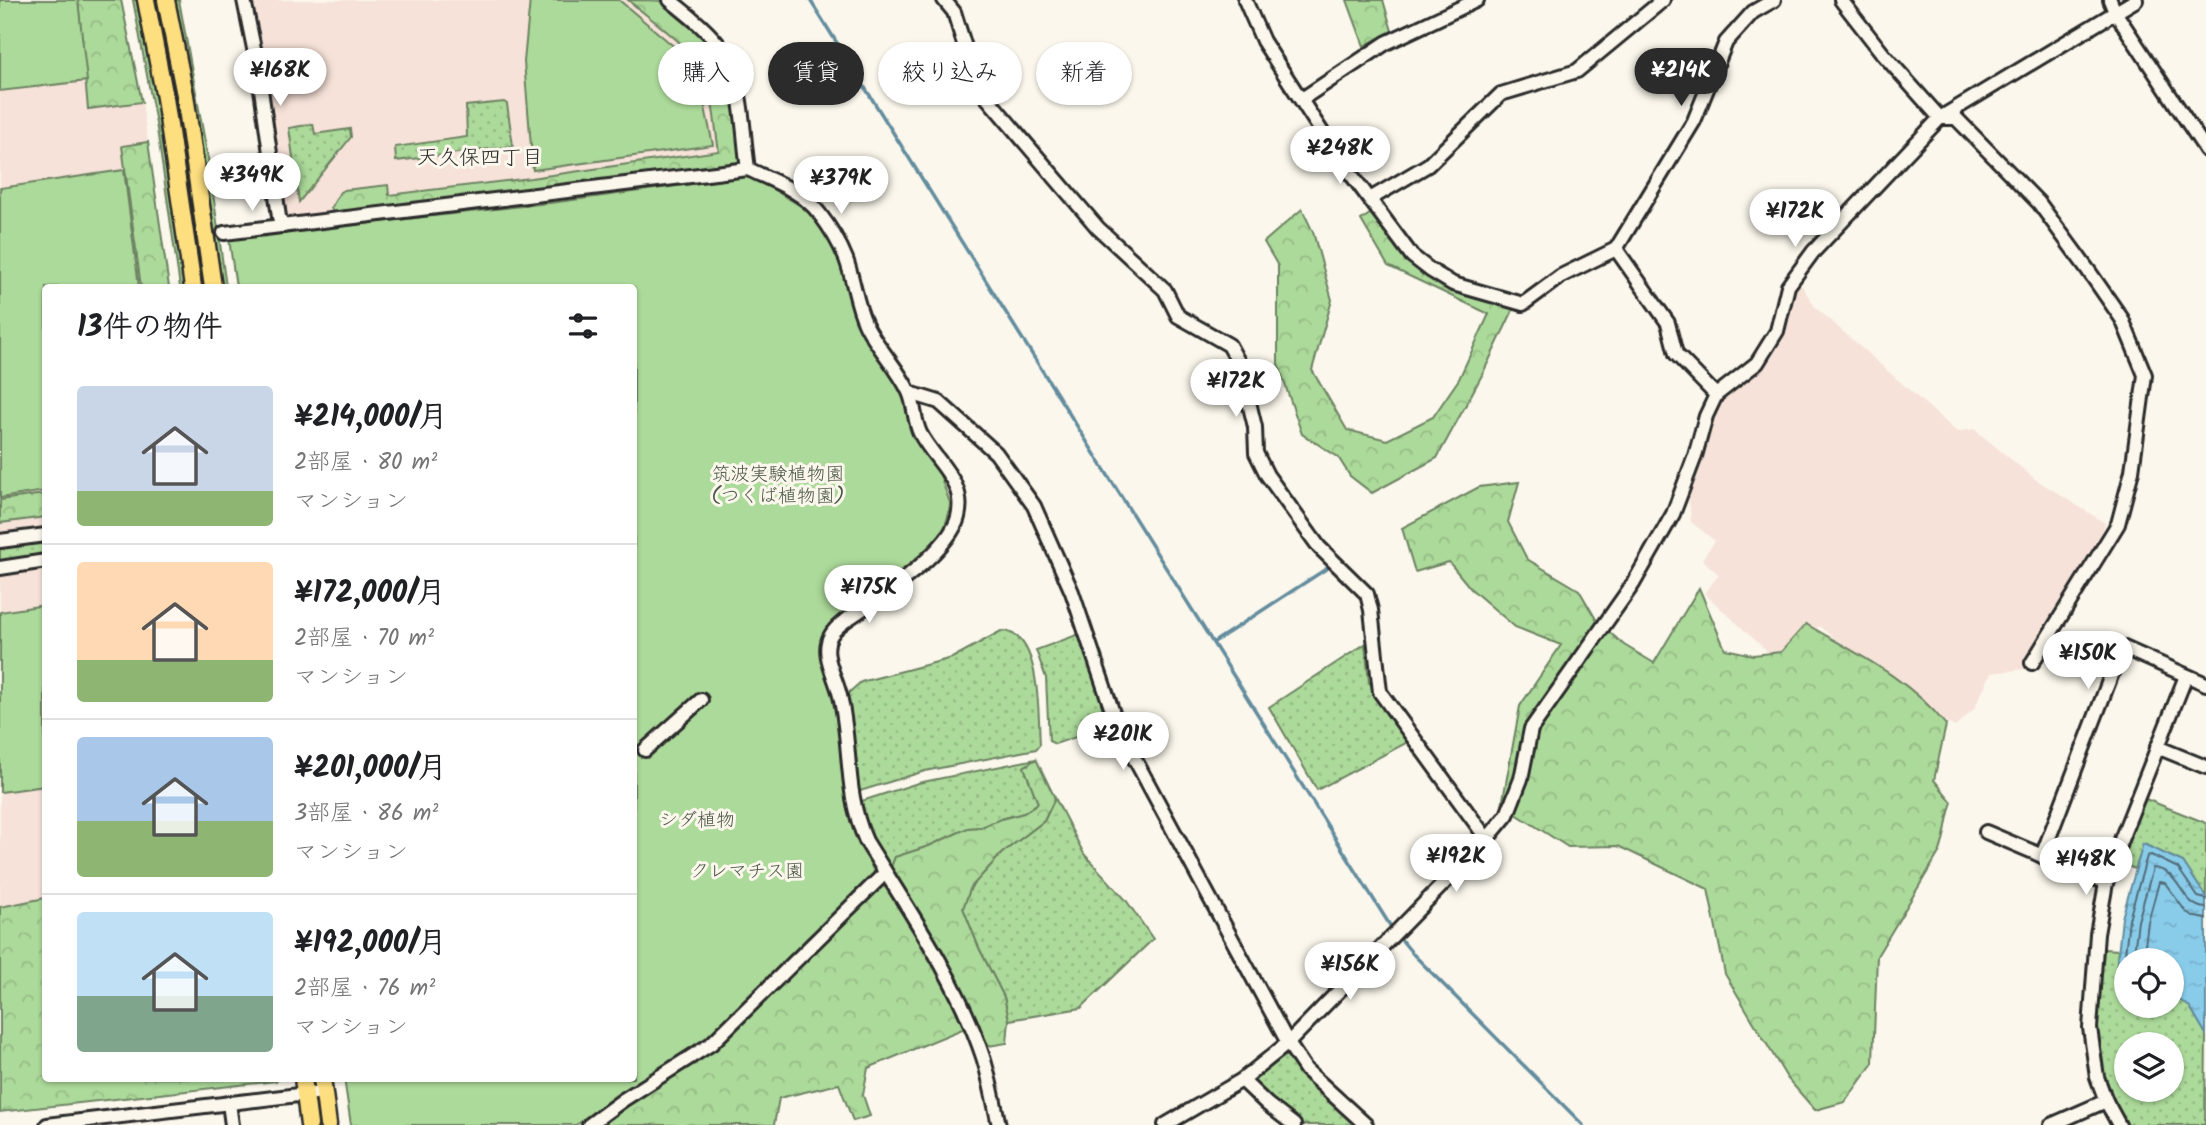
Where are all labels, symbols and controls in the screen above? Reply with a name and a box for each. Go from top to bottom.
chip: 購入 [658,42,754,105]
chip: 賃貸 [768,42,864,105]
chip: 絞り込み [878,42,1022,105]
chip: 新着 [1036,42,1132,105]
pin: ¥168K [231,48,329,108]
pin: ¥214K [1632,48,1730,108]
text: ¥168K [250,53,310,89]
text: ¥214K [1651,53,1711,89]
pin: ¥248K [1291,127,1389,186]
text: ¥248K [1306,131,1374,167]
district label: 天久保四丁目 [417,142,543,175]
pin: ¥349K [203,154,301,213]
pin: ¥379K [792,156,890,216]
text: ¥349K [220,158,284,194]
text: ¥379K [809,161,873,197]
pin: ¥172K [1746,190,1844,249]
text: ¥172K [1765,194,1825,230]
text: 13件の物件 [77,304,222,352]
icon: filters [564,307,602,345]
pin: ¥172K [1187,360,1285,419]
text: ¥172K [1206,364,1266,400]
text: ¥214,000/月 [294,394,448,442]
icon: home [133,414,217,498]
text: 2部屋 · 80 m² [294,445,437,481]
park label: 筑波実験植物園 (つくば植物園) [711,460,845,512]
text: マンション [294,484,408,520]
pin: ¥175K [820,566,918,625]
text: ¥172,000/月 [294,570,446,618]
text: ¥175K [840,570,898,606]
icon: home [133,590,217,674]
text: 2部屋 · 70 m² [294,621,434,657]
pin: ¥150K [2039,632,2137,691]
text: ¥150K [2059,636,2117,672]
text: マンション [294,660,408,696]
pin: ¥201K [1074,712,1172,772]
text: ¥201K [1093,717,1153,753]
text: ¥201,000/月 [294,745,447,793]
icon: home [133,765,217,849]
text: 3部屋 · 86 m² [294,796,438,832]
park label: シダ植物 [659,806,735,836]
pin: ¥192K [1407,834,1505,894]
text: マンション [294,835,408,871]
pin: ¥148K [2037,838,2135,897]
text: ¥192K [1426,839,1486,875]
text: ¥148K [2055,842,2117,878]
park label: クレマチス園 [690,857,804,887]
text: ¥192,000/月 [294,920,447,968]
icon: home [133,940,217,1024]
pin: ¥156K [1301,942,1399,1002]
text: ¥156K [1320,947,1380,983]
map controls [2114,948,2184,1102]
button: locate [2114,948,2184,1018]
text: 2部屋 · 76 m² [294,971,435,1007]
text: マンション [294,1010,408,1046]
button: layers [2114,1032,2184,1102]

